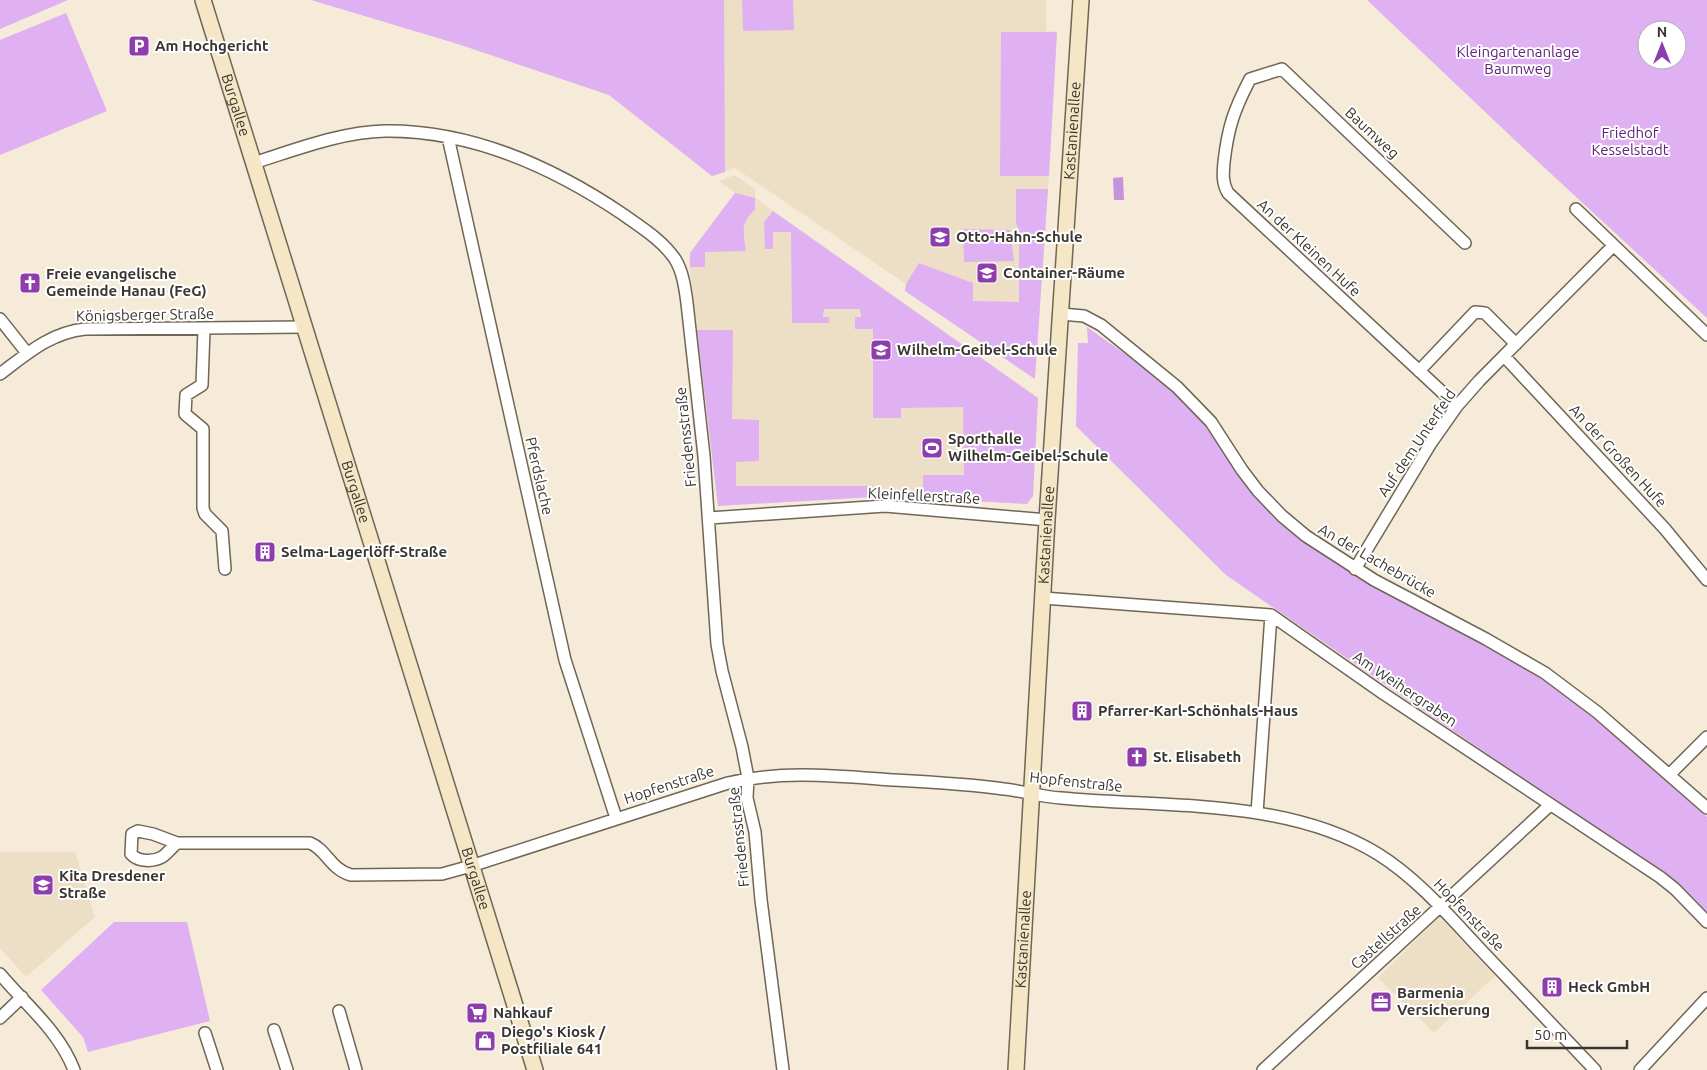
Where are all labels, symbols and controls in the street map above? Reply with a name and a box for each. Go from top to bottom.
north arrow [1637,20,1687,70]
text: N [1657,24,1667,40]
parking icon: Am Hochgericht [127,34,151,58]
place label: Am Hochgericht [155,37,269,54]
park label: Kleingartenanlage Baumweg [1456,43,1580,77]
street label: Burgallee [218,72,254,138]
street label: Kastanienallee [1060,81,1084,180]
street label: Baumweg [1342,103,1403,162]
park label: Friedhof Kesselstadt [1591,124,1669,158]
street label: An der Kleinen Hufe [1254,195,1364,300]
school or university icon: Otto-Hahn-Schule [928,225,952,249]
place label: Otto-Hahn-Schule [956,228,1083,245]
school or university icon: Container-Räume [975,261,999,285]
place label: Container-Räume [1003,264,1125,281]
place label: Freie evangelische Gemeinde Hanau (FeG) [46,265,207,299]
church icon: Freie evangelische Gemeinde Hanau (FeG) [18,271,42,295]
street label: Königsberger Straße [76,305,214,324]
school or university icon: Wilhelm-Geibel-Schule [869,338,893,362]
place label: Wilhelm-Geibel-Schule [897,341,1057,358]
street label: Friedensstraße [672,386,699,488]
street label: Auf dem Unterfeld [1374,386,1459,500]
street label: An der Großen Hufe [1566,401,1670,511]
place label: Sporthalle Wilhelm-Geibel-Schule [948,430,1108,464]
street label: Pferdslache [522,435,557,516]
sports icon: Sporthalle Wilhelm-Geibel-Schule [920,436,944,460]
street label: Burgallee [338,458,374,525]
street label: Kleinfellerstraße [867,484,981,507]
street label: Kastanienallee [1034,485,1057,584]
street label: An der Lachebrücke [1316,520,1439,601]
building icon: Selma-Lagerlöff-Straße [253,540,277,564]
place label: Selma-Lagerlöff-Straße [281,543,447,560]
street label: Am Weihergraben [1350,647,1461,730]
building icon: Pfarrer-Karl-Schönhals-Haus [1070,699,1094,723]
place label: Pfarrer-Karl-Schönhals-Haus [1098,702,1298,719]
church icon: St. Elisabeth [1125,745,1149,769]
place label: St. Elisabeth [1153,748,1241,765]
street label: Hopfenstraße [622,762,716,807]
street label: Hopfenstraße [1029,768,1124,795]
street label: Friedensstraße [725,786,752,888]
street label: Burgallee [458,845,494,912]
place label: Kita Dresdener Straße [59,867,166,901]
school or university icon: Kita Dresdener Straße [31,873,55,897]
street label: Hopfenstraße [1431,875,1508,954]
street label: Kastanienallee [1012,890,1034,989]
street label: Castellstraße [1347,901,1424,973]
building icon: Heck GmbH [1540,975,1564,999]
place label: Heck GmbH [1568,978,1650,995]
place label: Barmenia Versicherung [1397,984,1490,1018]
office icon: Barmenia Versicherung [1369,990,1393,1014]
supermarket icon: Nahkauf [465,1001,489,1025]
place label: Nahkauf [493,1004,553,1021]
scale bar [1527,1018,1627,1050]
place label: Diego's Kiosk / Postfiliale 641 [501,1023,606,1057]
text: 50 m [1534,1026,1567,1043]
shop icon: Diego's Kiosk / Postfiliale 641 [473,1029,497,1053]

